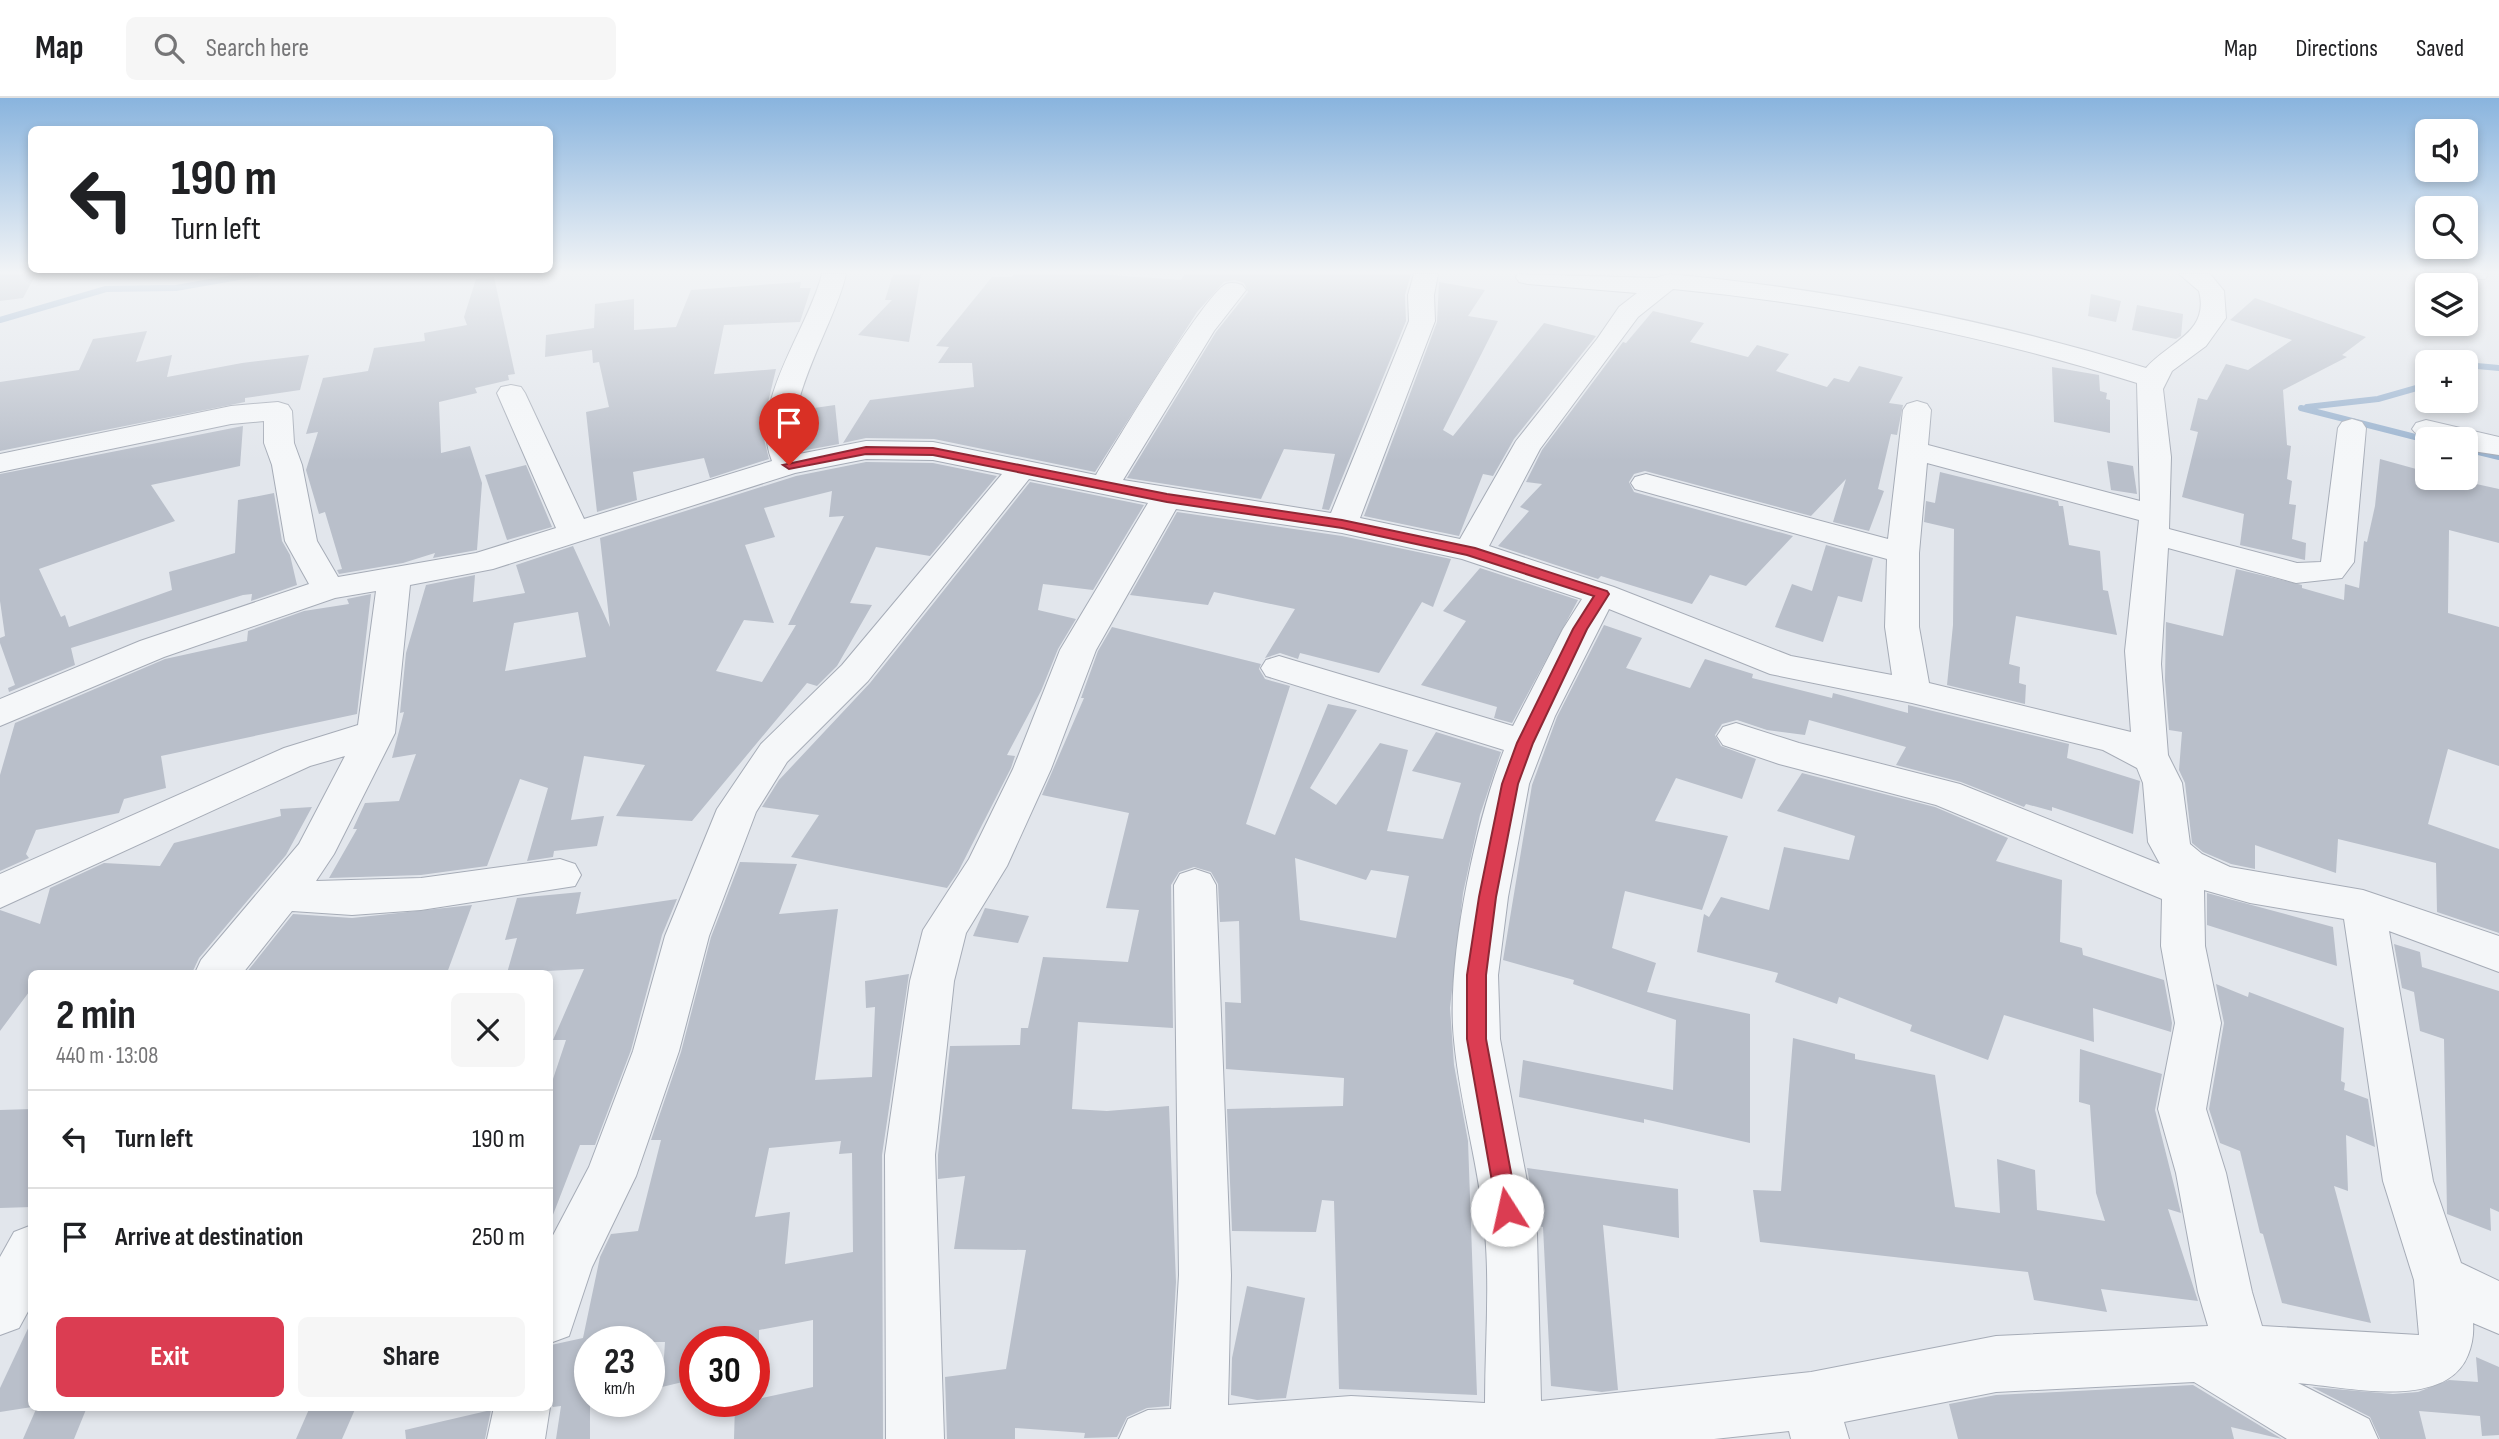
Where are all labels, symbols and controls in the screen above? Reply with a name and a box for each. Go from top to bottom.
search box [126,17,616,80]
text: Map [35,28,84,68]
icon: search [150,29,188,67]
text: Search here [206,33,309,64]
text: Map [2224,34,2257,63]
text: Directions [2295,34,2378,63]
text: Saved [2416,34,2464,63]
map controls [2415,119,2478,490]
button: sound [2415,119,2478,182]
text: 190 m [171,150,277,209]
icon: left [56,154,147,245]
button: search [2415,196,2478,259]
text: Turn left [171,210,261,249]
button: layers [2415,273,2478,336]
button: + [2415,350,2478,413]
pin [759,393,819,465]
icon: arrive [770,404,808,442]
button: − [2415,427,2478,490]
text: 2 min [56,990,136,1041]
button: close [451,993,525,1067]
text: 440 m · 13:08 [56,1042,158,1070]
icon: left [56,1120,94,1158]
text: Turn left [115,1124,193,1155]
text: 190 m [472,1124,525,1155]
position arrow [1470,1173,1544,1247]
icon: arrive [56,1218,94,1256]
text: Arrive at destination [115,1222,303,1253]
text: 250 m [471,1222,525,1253]
button: Exit [56,1317,284,1397]
button: Share [298,1317,525,1397]
speed limit sign: 30 [679,1326,770,1417]
text: 23 [604,1341,635,1384]
text: km/h [604,1378,635,1399]

